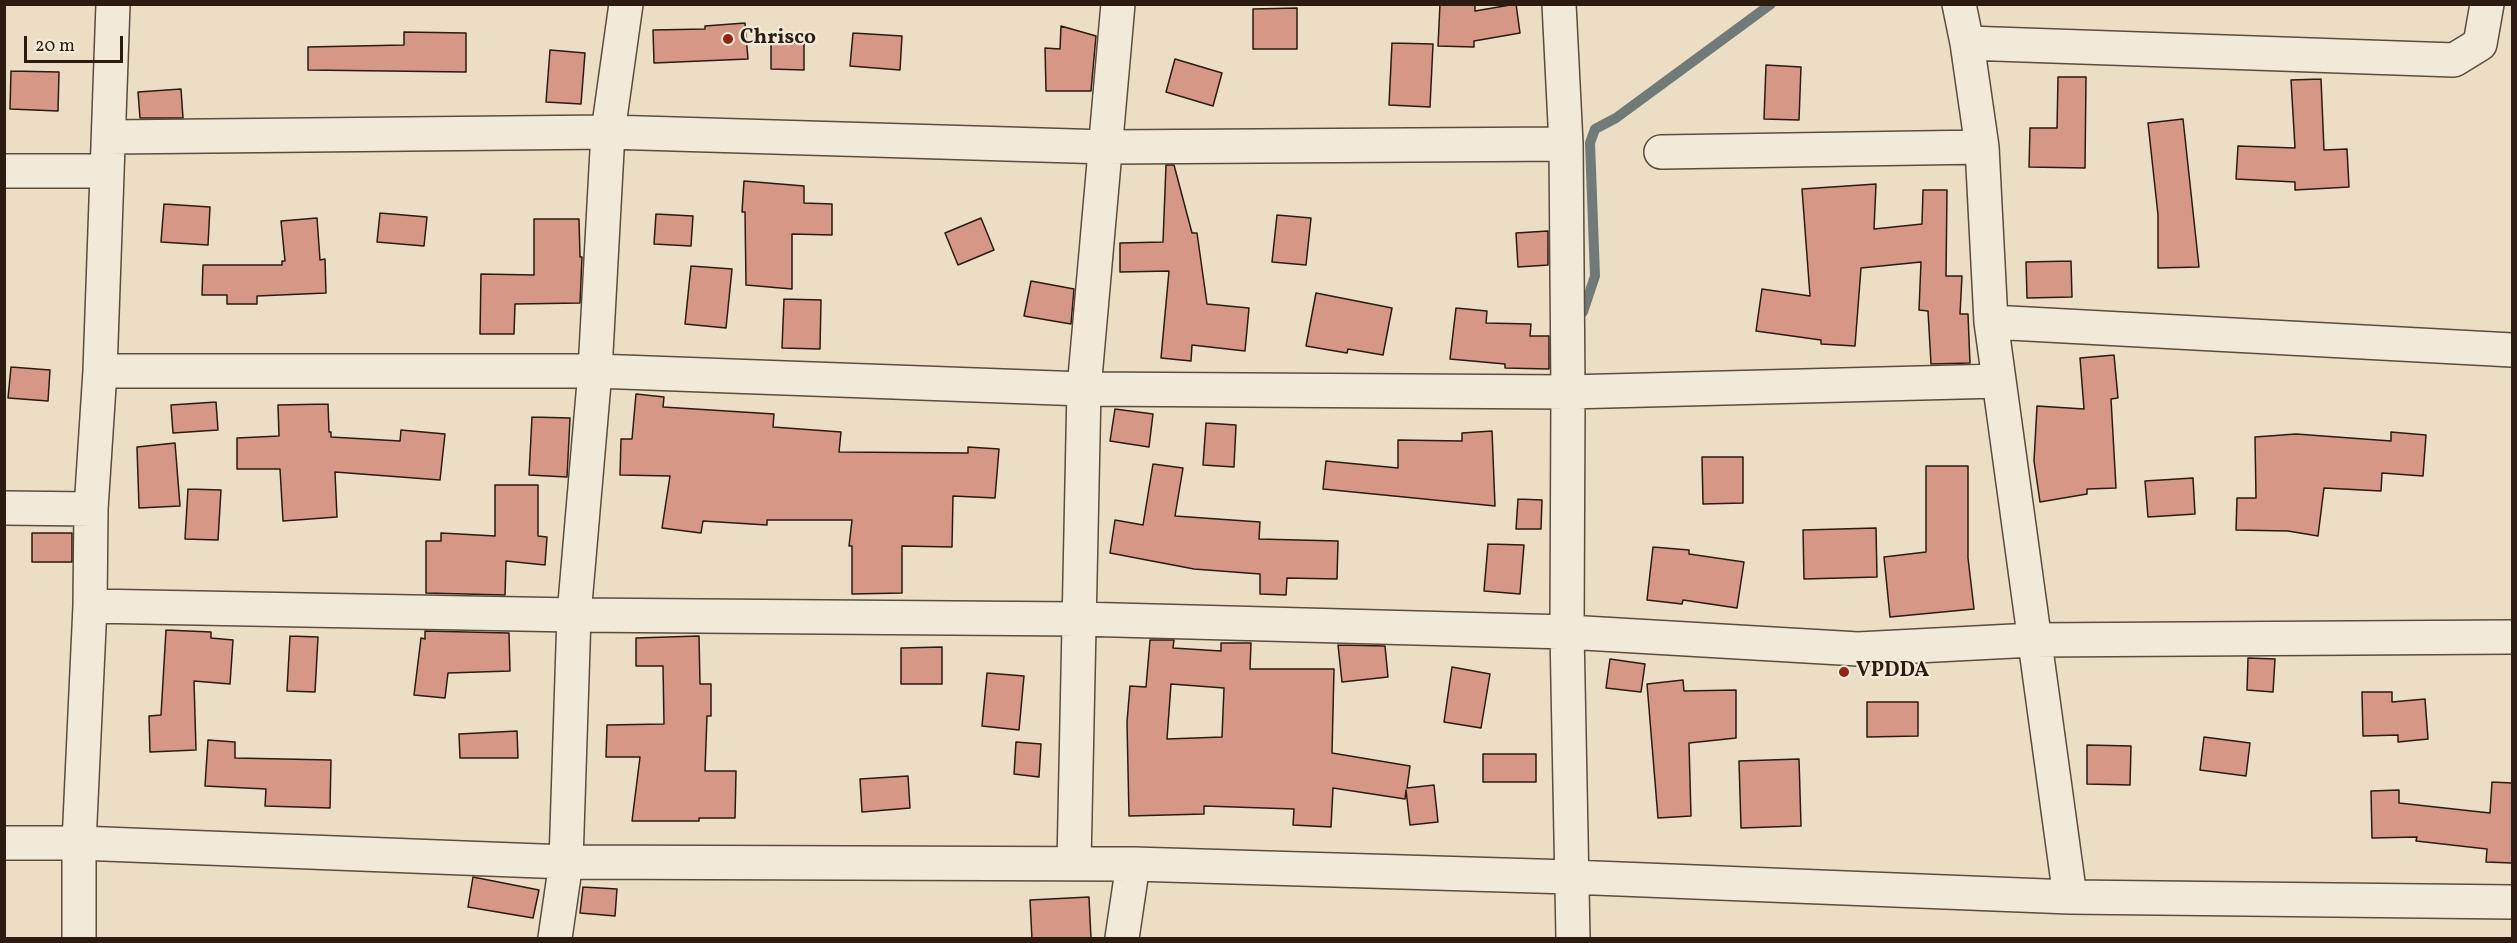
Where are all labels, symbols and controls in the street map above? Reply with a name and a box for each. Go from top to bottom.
scale bar [27,24,126,62]
place label: Chrisco [740,26,816,52]
marker: Chrisco [721,32,735,46]
text: 20 m [35,34,75,59]
place label: VPDDA [1856,659,1929,685]
marker: VPDDA [1837,665,1851,679]

